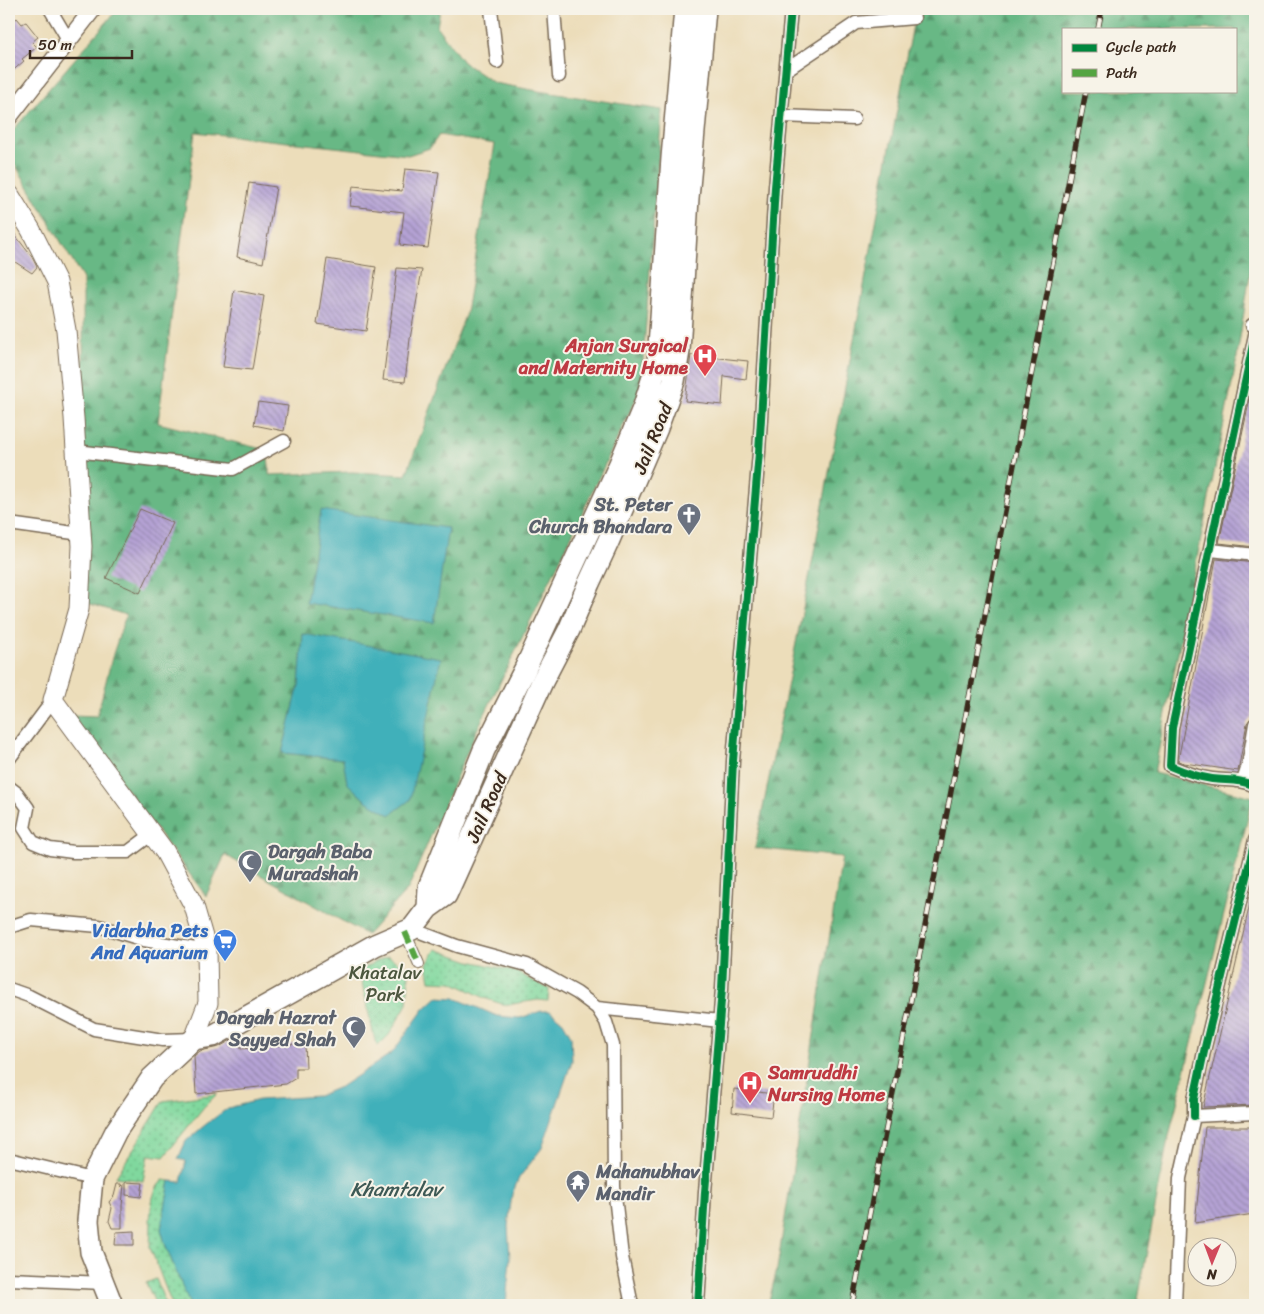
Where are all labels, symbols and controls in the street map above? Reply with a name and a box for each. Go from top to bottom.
scale bar [30,28,132,60]
legend [1062,28,1236,92]
text: 50 m [38,32,73,58]
text: Cycle path [1106,34,1177,60]
text: Path [1106,60,1137,86]
place label: Anjan Surgical and Maternity Home [518,329,690,384]
hospital icon: Anjan Surgical and Maternity Home [692,343,718,377]
street label: Jail Road [623,397,682,480]
place label: St. Peter Church Bhandara [528,488,673,543]
church icon: St. Peter Church Bhandara [676,502,702,536]
street label: Jail Road [456,766,517,849]
place label: Dargah Baba Muradshah [267,835,373,890]
mosque icon: Dargah Baba Muradshah [237,849,263,883]
place label: Vidarbha Pets And Aquarium [90,914,209,969]
supermarket icon: Vidarbha Pets And Aquarium [212,928,238,962]
park label: Khatalav Park [349,956,422,1011]
place label: Dargah Hazrat Sayyed Shah [216,1001,337,1056]
mosque icon: Dargah Hazrat Sayyed Shah [341,1015,367,1049]
place label: Samruddhi Nursing Home [767,1056,885,1111]
hospital icon: Samruddhi Nursing Home [737,1070,763,1104]
place label: Mahanubhav Mandir [595,1155,701,1210]
temple icon: Mahanubhav Mandir [565,1169,591,1203]
water label: Khamtalav [350,1172,445,1207]
north arrow [1186,1236,1236,1286]
text: N [1206,1262,1218,1287]

